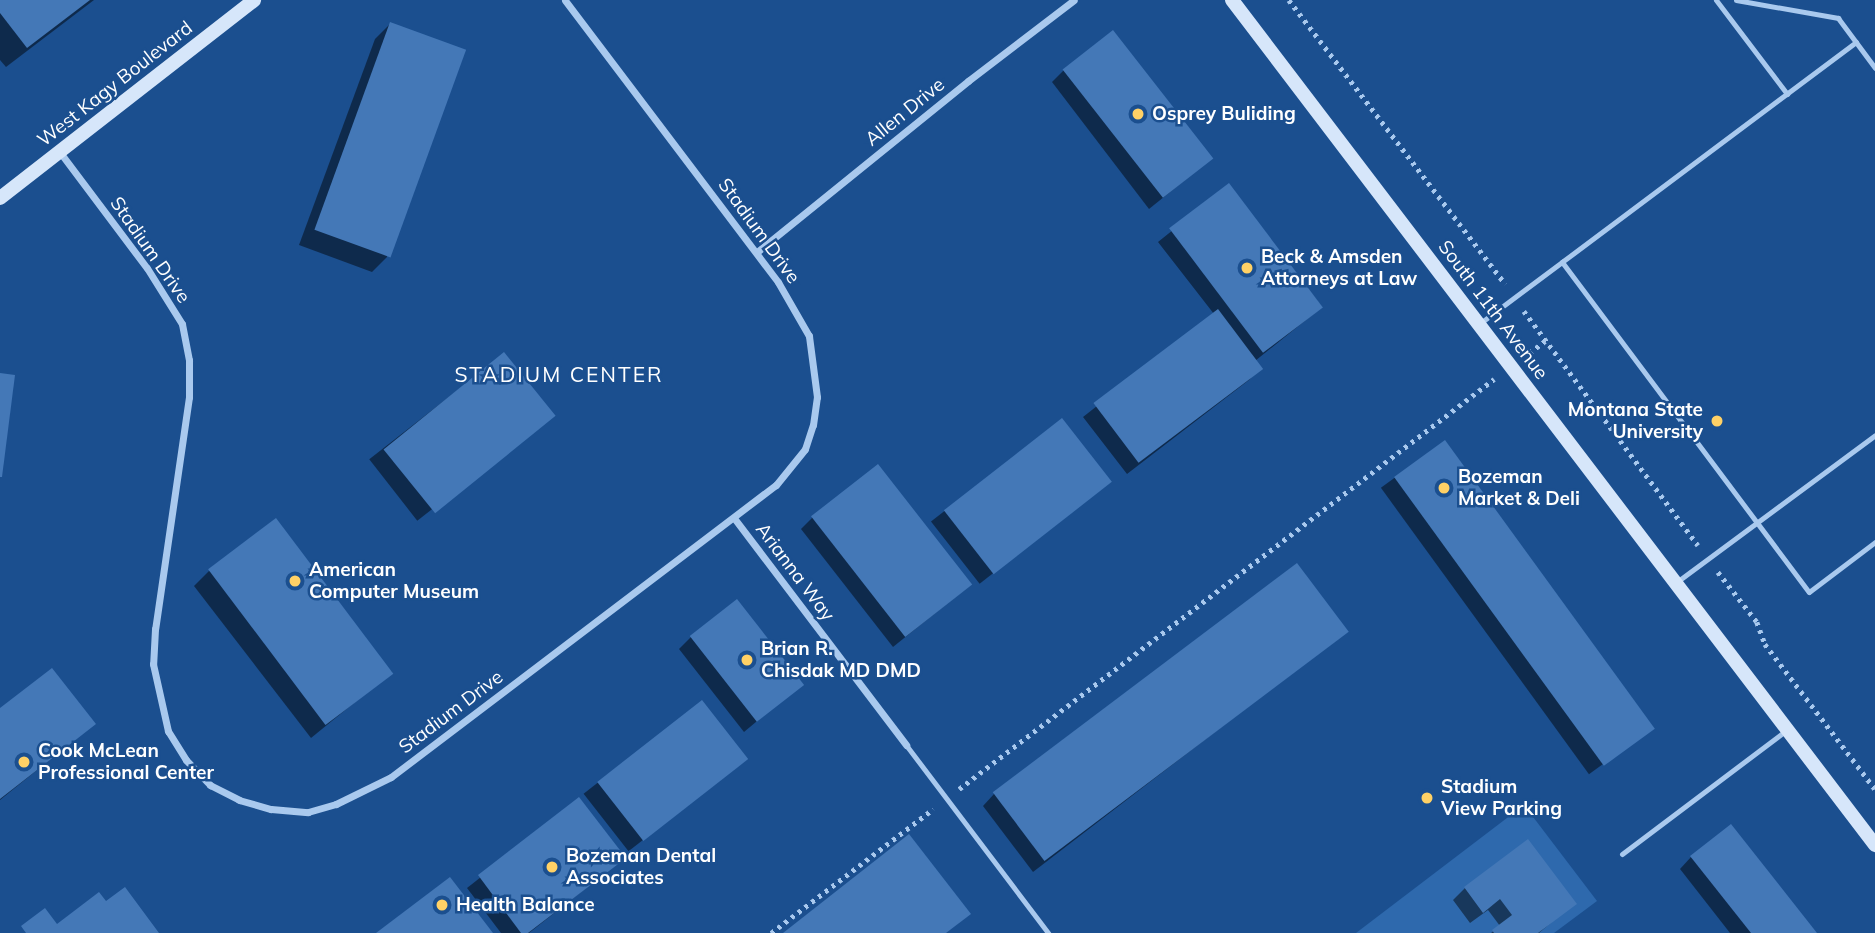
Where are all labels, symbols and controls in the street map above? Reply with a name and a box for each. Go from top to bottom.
street label: West Kagy Boulevard [33,16,197,152]
street label: Allen Drive [861,73,949,151]
place label: Osprey Buliding [1152,103,1296,125]
marker: Osprey Buliding [1130,106,1146,122]
street label: Stadium Drive [713,174,805,288]
street label: Stadium Drive [105,193,195,307]
street label: South 11th Avenue [1433,236,1553,384]
place label: Beck & Amsden Attorneys at Law [1261,246,1417,290]
marker: Beck & Amsden Attorneys at Law [1239,260,1255,276]
district label: STADIUM CENTER [456,361,662,387]
place label: Montana State University [1568,399,1703,443]
marker: Montana State University [1709,413,1725,429]
place label: Bozeman Market & Deli [1458,466,1580,510]
marker: Bozeman Market & Deli [1436,480,1452,496]
street label: Arianna Way [751,518,839,626]
place label: American Computer Museum [309,559,479,603]
marker: American Computer Museum [287,573,303,589]
place label: Brian R. Chisdak MD DMD [761,638,921,682]
marker: Brian R. Chisdak MD DMD [739,652,755,668]
street label: Stadium Drive [395,666,507,758]
place label: Cook McLean Professional Center [38,740,214,784]
marker: Cook McLean Professional Center [16,754,32,770]
place label: Stadium View Parking [1441,776,1562,820]
marker: Stadium View Parking [1419,790,1435,806]
place label: Bozeman Dental Associates [566,845,716,889]
marker: Bozeman Dental Associates [544,859,560,875]
place label: Health Balance [456,894,595,916]
marker: Health Balance [434,897,450,913]

